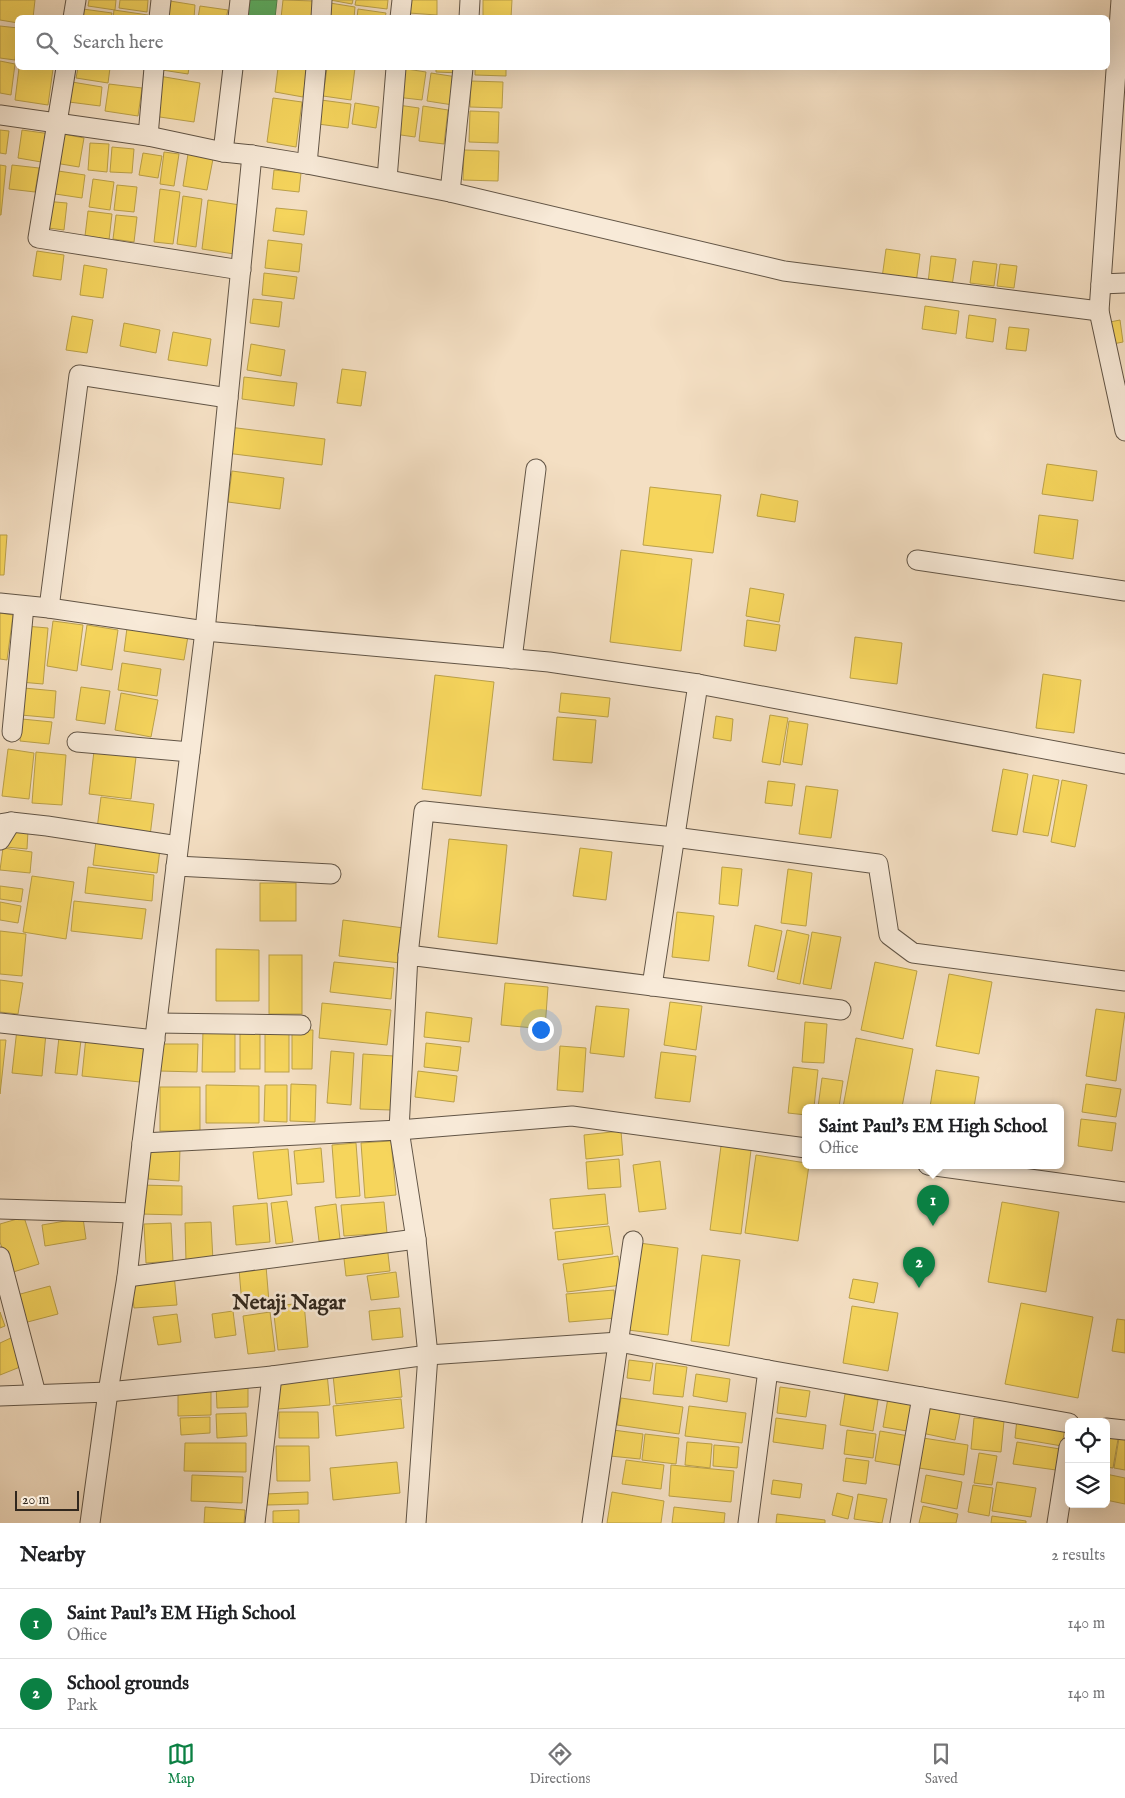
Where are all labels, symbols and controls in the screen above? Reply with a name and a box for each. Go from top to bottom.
search box [15,15,1110,70]
icon: search [33,29,61,57]
text: Search here [73,31,164,55]
your location [528,1017,554,1043]
popup [802,1104,1064,1169]
text: Saint Paul's EM High School [819,1115,1047,1139]
text: Office [819,1139,859,1159]
pin: 1 [917,1185,949,1226]
pin: 2 [903,1247,935,1288]
district label: Netaji Nagar [231,1290,346,1317]
map controls [1065,1418,1110,1508]
button: locate [1065,1418,1110,1463]
button: layers [1065,1463,1110,1508]
scale bar [15,1488,79,1511]
text: 20 m [22,1491,49,1509]
text: Nearby [20,1542,85,1569]
text: 2 results [1051,1546,1105,1566]
text: Saint Paul's EM High School [67,1602,296,1626]
text: 1 [33,1614,39,1634]
text: 140 m [1067,1614,1105,1634]
text: Office [67,1626,107,1646]
text: School grounds [67,1672,189,1696]
text: 2 [32,1684,40,1704]
text: 140 m [1067,1684,1105,1704]
text: Park [67,1696,97,1716]
tab: Map [167,1740,195,1788]
tab: Directions [529,1740,590,1788]
tab: Saved [925,1740,958,1788]

